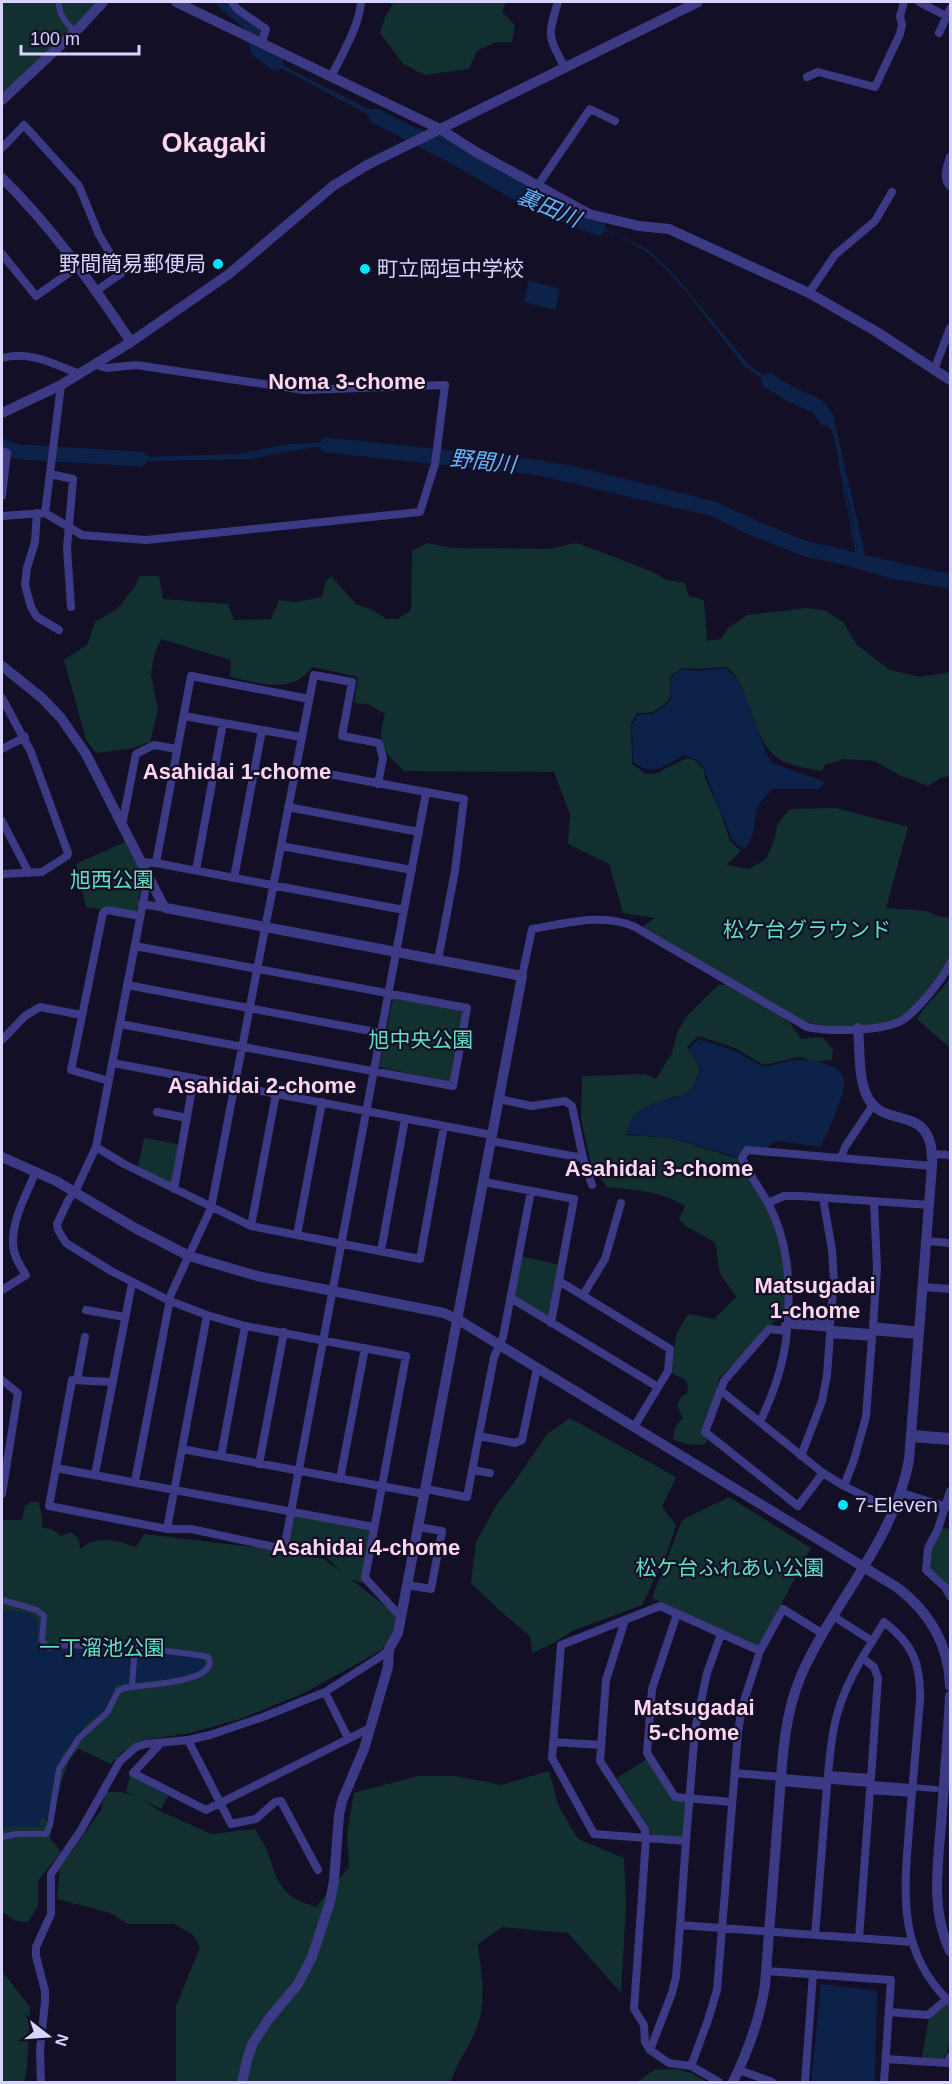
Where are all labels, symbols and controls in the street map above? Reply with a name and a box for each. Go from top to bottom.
scale bar [21,18,140,56]
text: 100 m [30,29,80,49]
district label: Okagaki [161,128,267,158]
water label: 裏田川 [514,183,586,233]
place label: 野間簡易郵便局 [59,252,206,275]
marker: 野間簡易郵便局 [211,257,225,271]
place label: 町立岡垣中学校 [377,257,524,280]
marker: 町立岡垣中学校 [358,262,372,276]
district label: Noma 3-chome [268,369,426,394]
water label: 野間川 [449,446,519,478]
district label: Asahidai 1-chome [143,759,331,784]
park label: 旭西公園 [70,868,154,891]
park label: 松ケ台グラウンド [723,918,891,941]
park label: 旭中央公園 [369,1028,474,1051]
district label: Asahidai 2-chome [168,1073,356,1098]
district label: Asahidai 3-chome [565,1156,753,1181]
district label: Matsugadai 1-chome [754,1273,876,1323]
place label: 7-Eleven [855,1493,938,1516]
marker: 7-Eleven [836,1498,850,1512]
district label: Asahidai 4-chome [272,1535,460,1560]
park label: 松ケ台ふれあい公園 [636,1556,825,1579]
park label: 一丁溜池公園 [39,1636,165,1659]
district label: Matsugadai 5-chome [633,1695,755,1745]
north arrow [18,2006,78,2066]
text: N [52,2032,72,2048]

